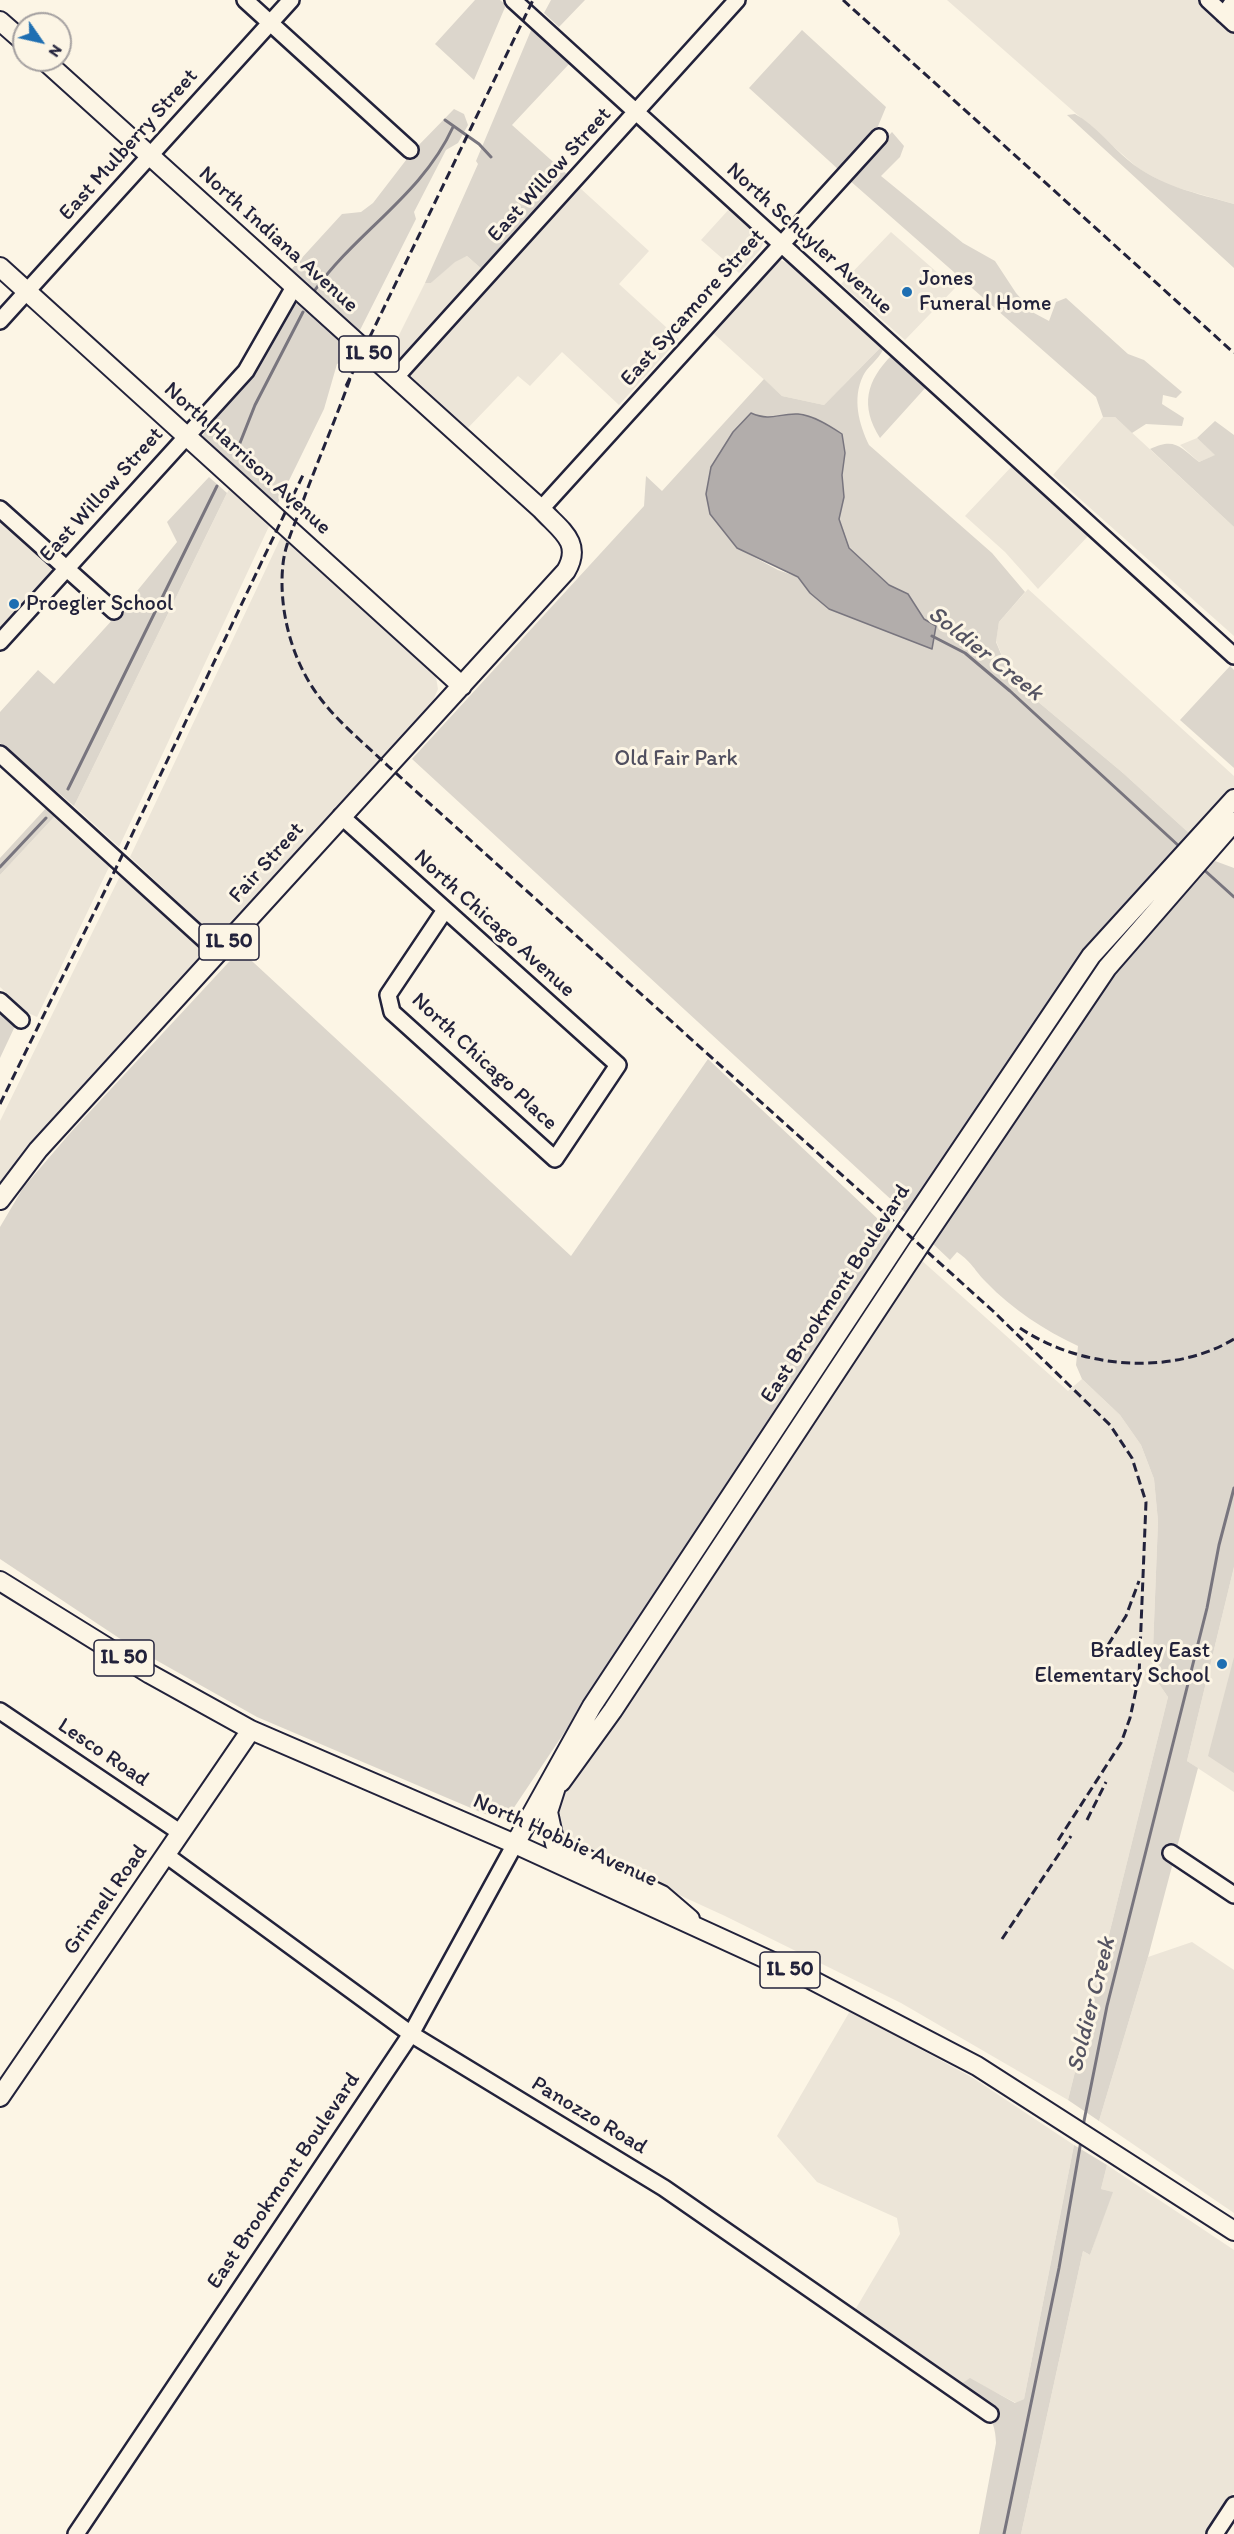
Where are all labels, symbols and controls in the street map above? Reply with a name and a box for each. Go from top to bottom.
north arrow [12,12,72,72]
text: N [45,41,67,61]
street label: East Mulberry Street [54,64,204,226]
street label: East Willow Street [482,102,618,248]
street label: North Schuyler Avenue [720,157,898,321]
street label: North Indiana Avenue [193,161,363,319]
street label: East Sycamore Street [615,224,771,392]
place label: Jones Funeral Home [919,266,1051,318]
marker: Jones Funeral Home [900,285,914,299]
road number: IL 50 [339,336,399,372]
street label: North Harrison Avenue [158,377,336,541]
street label: East Willow Street [34,422,170,568]
place label: Proegler School [26,591,173,617]
marker: Proegler School [7,597,21,611]
water label: Soldier Creek [922,600,1048,708]
park label: Old Fair Park [614,746,738,772]
street label: Fair Street [224,817,310,909]
street label: North Chicago Avenue [408,844,580,1004]
road number: IL 50 [199,924,259,960]
street label: North Chicago Place [405,987,563,1137]
street label: East Brookmont Boulevard [755,1180,917,1408]
place label: Bradley East Elementary School [1035,1638,1210,1690]
road number: IL 50 [94,1640,154,1676]
marker: Bradley East Elementary School [1215,1657,1229,1671]
street label: Lesco Road [52,1713,154,1793]
street label: North Hobbie Avenue [469,1788,661,1894]
street label: Grinnell Road [58,1840,154,1960]
water label: Soldier Creek [1061,1935,1123,2075]
road number: IL 50 [760,1952,820,1988]
street label: East Brookmont Boulevard [202,2068,366,2294]
street label: Panozzo Road [526,2071,652,2161]

